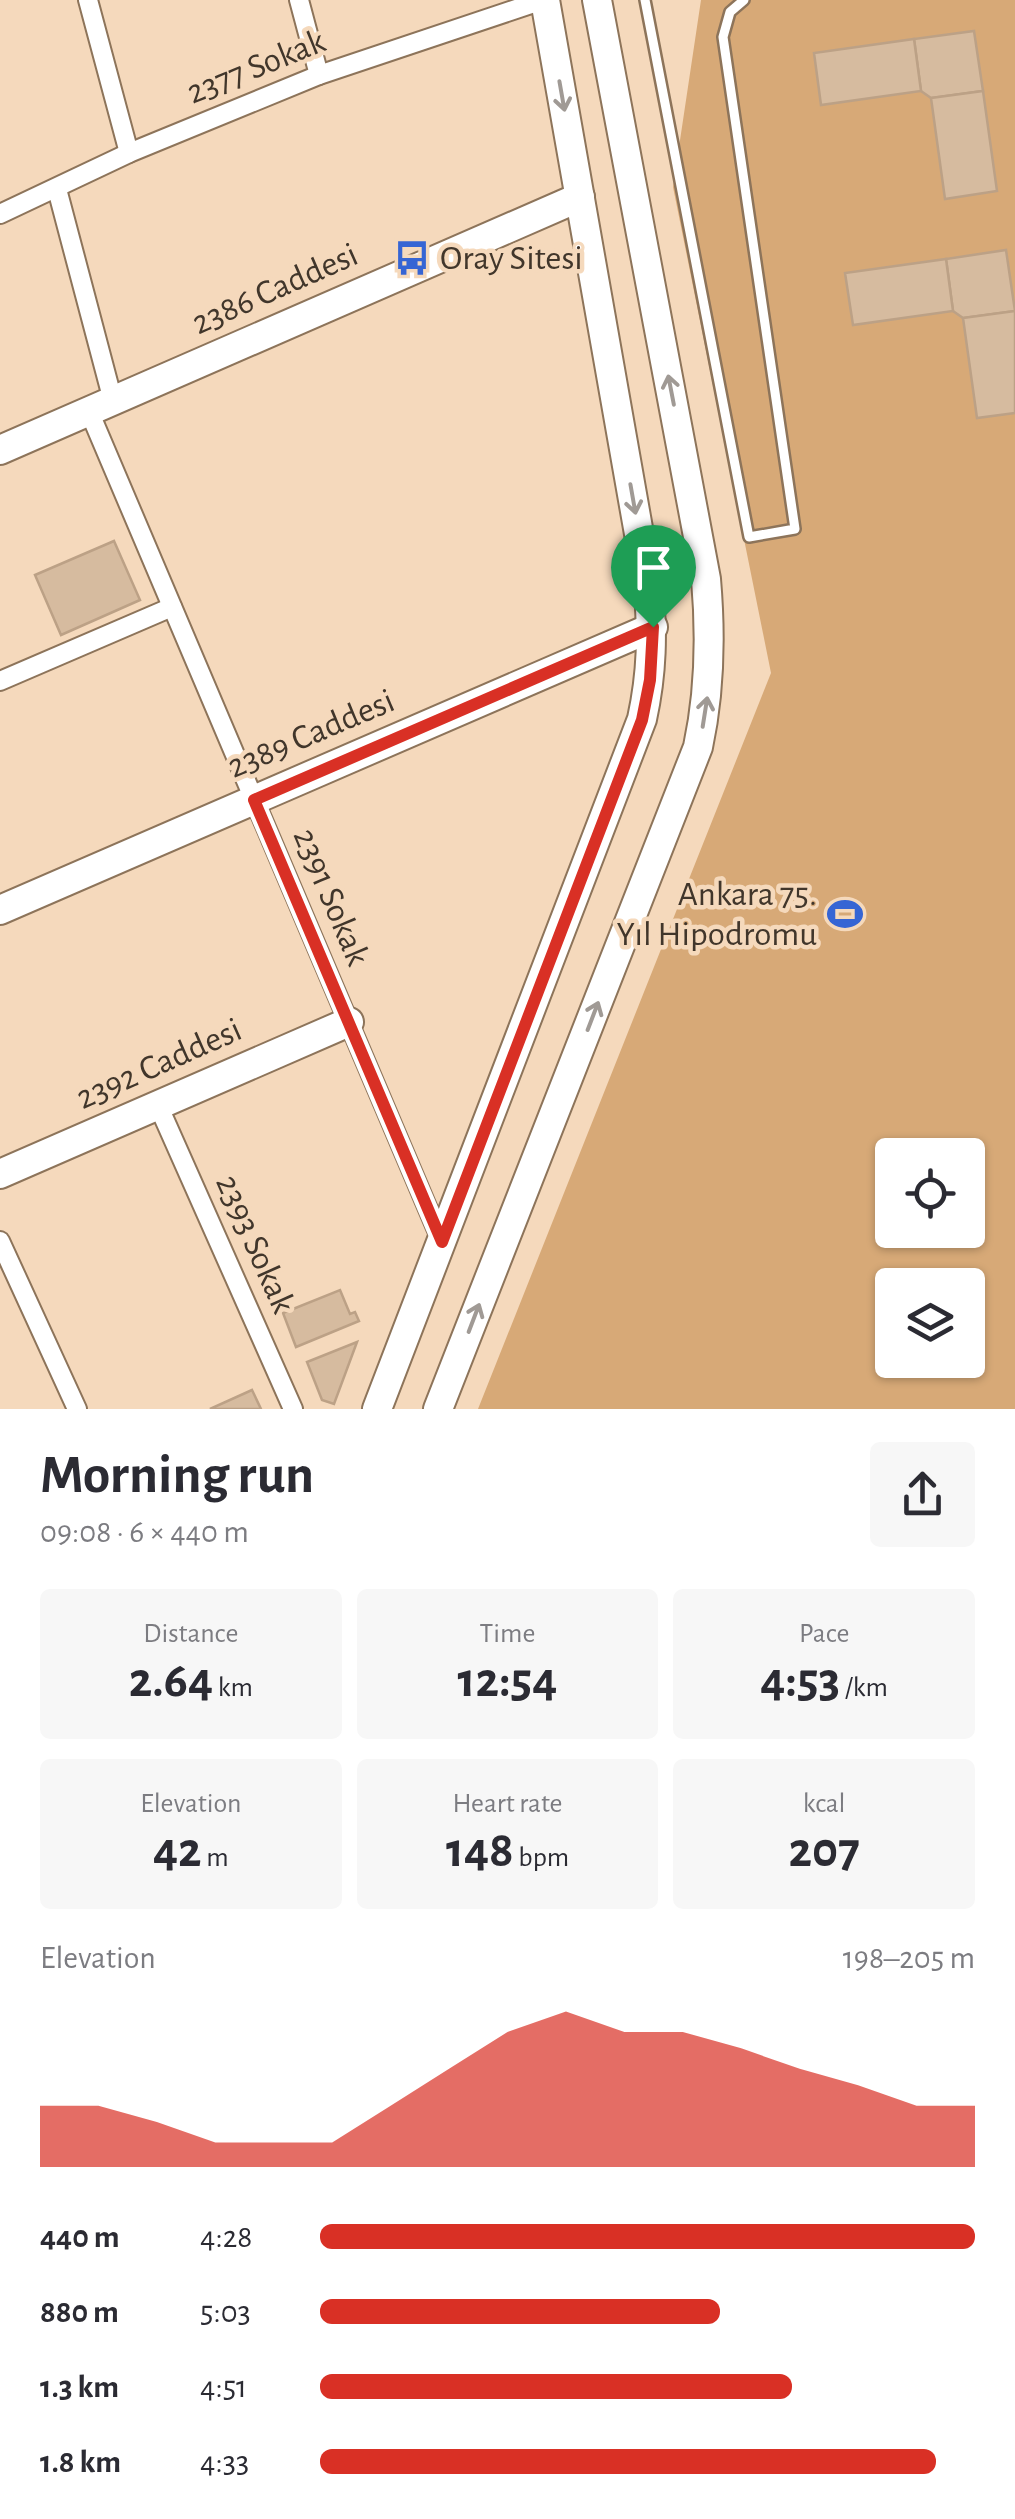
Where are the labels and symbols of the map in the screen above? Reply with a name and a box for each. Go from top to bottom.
street label: 2377 Sokak [182,23,330,111]
one-way arrow [553,79,572,112]
street label: 2386 Caddesi [187,237,363,341]
bus stop icon: Oray Sitesi [393,239,431,277]
place label: Oray Sitesi [440,241,583,276]
one-way arrow [661,375,680,407]
one-way arrow [624,483,643,515]
pin [611,525,696,628]
street label: 2389 Caddesi [223,683,399,785]
one-way arrow [696,696,715,728]
street label: 2391 Sokak [287,823,375,971]
place label: Ankara 75. Yıl Hipodromu [616,877,817,952]
sports icon: Ankara 75. Yıl Hipodromu [826,895,864,933]
one-way arrow [585,1001,603,1032]
street label: 2392 Caddesi [71,1012,247,1116]
street label: 2393 Sokak [209,1170,301,1318]
one-way arrow [466,1304,484,1334]

